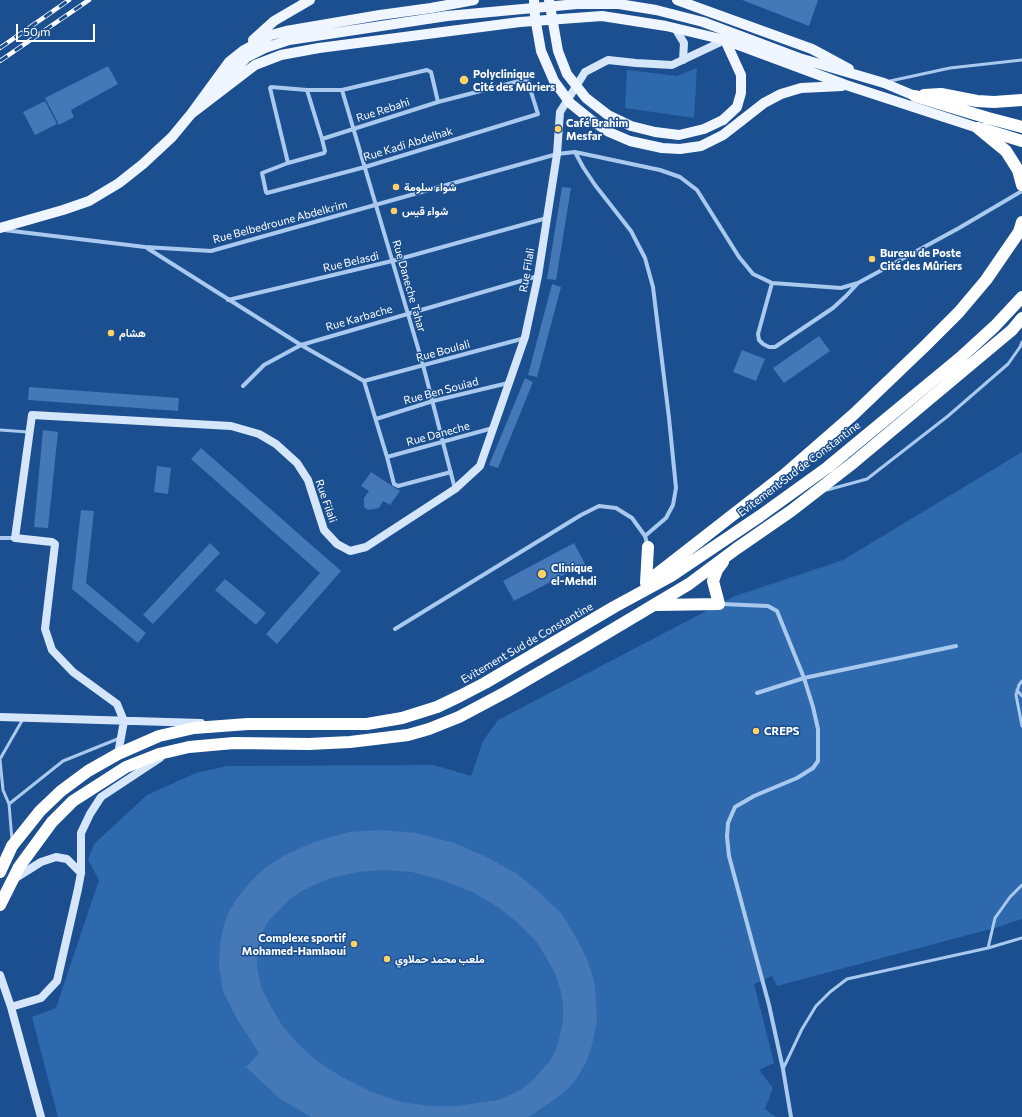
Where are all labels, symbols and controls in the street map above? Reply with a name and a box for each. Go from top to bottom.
scale bar [18,16,97,42]
text: 50 m [23,24,51,38]
place label: Polyclinique Cité des Mûriers [473,67,555,93]
marker: Polyclinique Cité des Mûriers [458,74,470,86]
street label: Rue Rebahi [355,95,411,125]
place label: Café Brahim Mesfar [566,116,628,142]
street label: Rue Kadi Abdelhak [362,124,454,164]
marker: Café Brahim Mesfar [553,124,563,134]
place label: شواء سلومة [404,180,457,194]
marker: شواء سلومة [391,182,401,192]
street label: Rue Belbedroune Abdelkrim [211,198,349,246]
place label: شواء قيس [402,204,448,218]
marker: شواء قيس [389,206,399,216]
street label: Rue Daneche Tahar [390,238,428,334]
place label: Bureau de Poste Cité des Mûriers [880,246,962,272]
street label: Rue Filali [517,247,537,293]
street label: Rue Belasdi [322,249,380,275]
marker: Bureau de Poste Cité des Mûriers [867,254,877,264]
street label: Rue Karbache [324,302,394,334]
place label: هشام [119,326,146,340]
marker: هشام [106,328,116,338]
street label: Rue Boulali [415,337,471,365]
street label: Rue Ben Souiad [402,375,480,407]
street label: Rue Daneche [405,419,471,449]
street label: Evitement Sud de Constantine [735,419,863,519]
street label: Rue Filali [312,478,340,524]
place label: Clinique el-Mehdi [551,561,597,587]
marker: Clinique el-Mehdi [536,568,548,580]
street label: Evitement Sud de Constantine [459,600,595,686]
place label: CREPS [764,724,799,738]
marker: CREPS [751,726,761,736]
place label: Complexe sportif Mohamed-Hamlaoui [242,931,346,957]
marker: Complexe sportif Mohamed-Hamlaoui [349,939,359,949]
place label: ملعب محمد حملاوي [395,952,485,966]
marker: ملعب محمد حملاوي [382,954,392,964]

